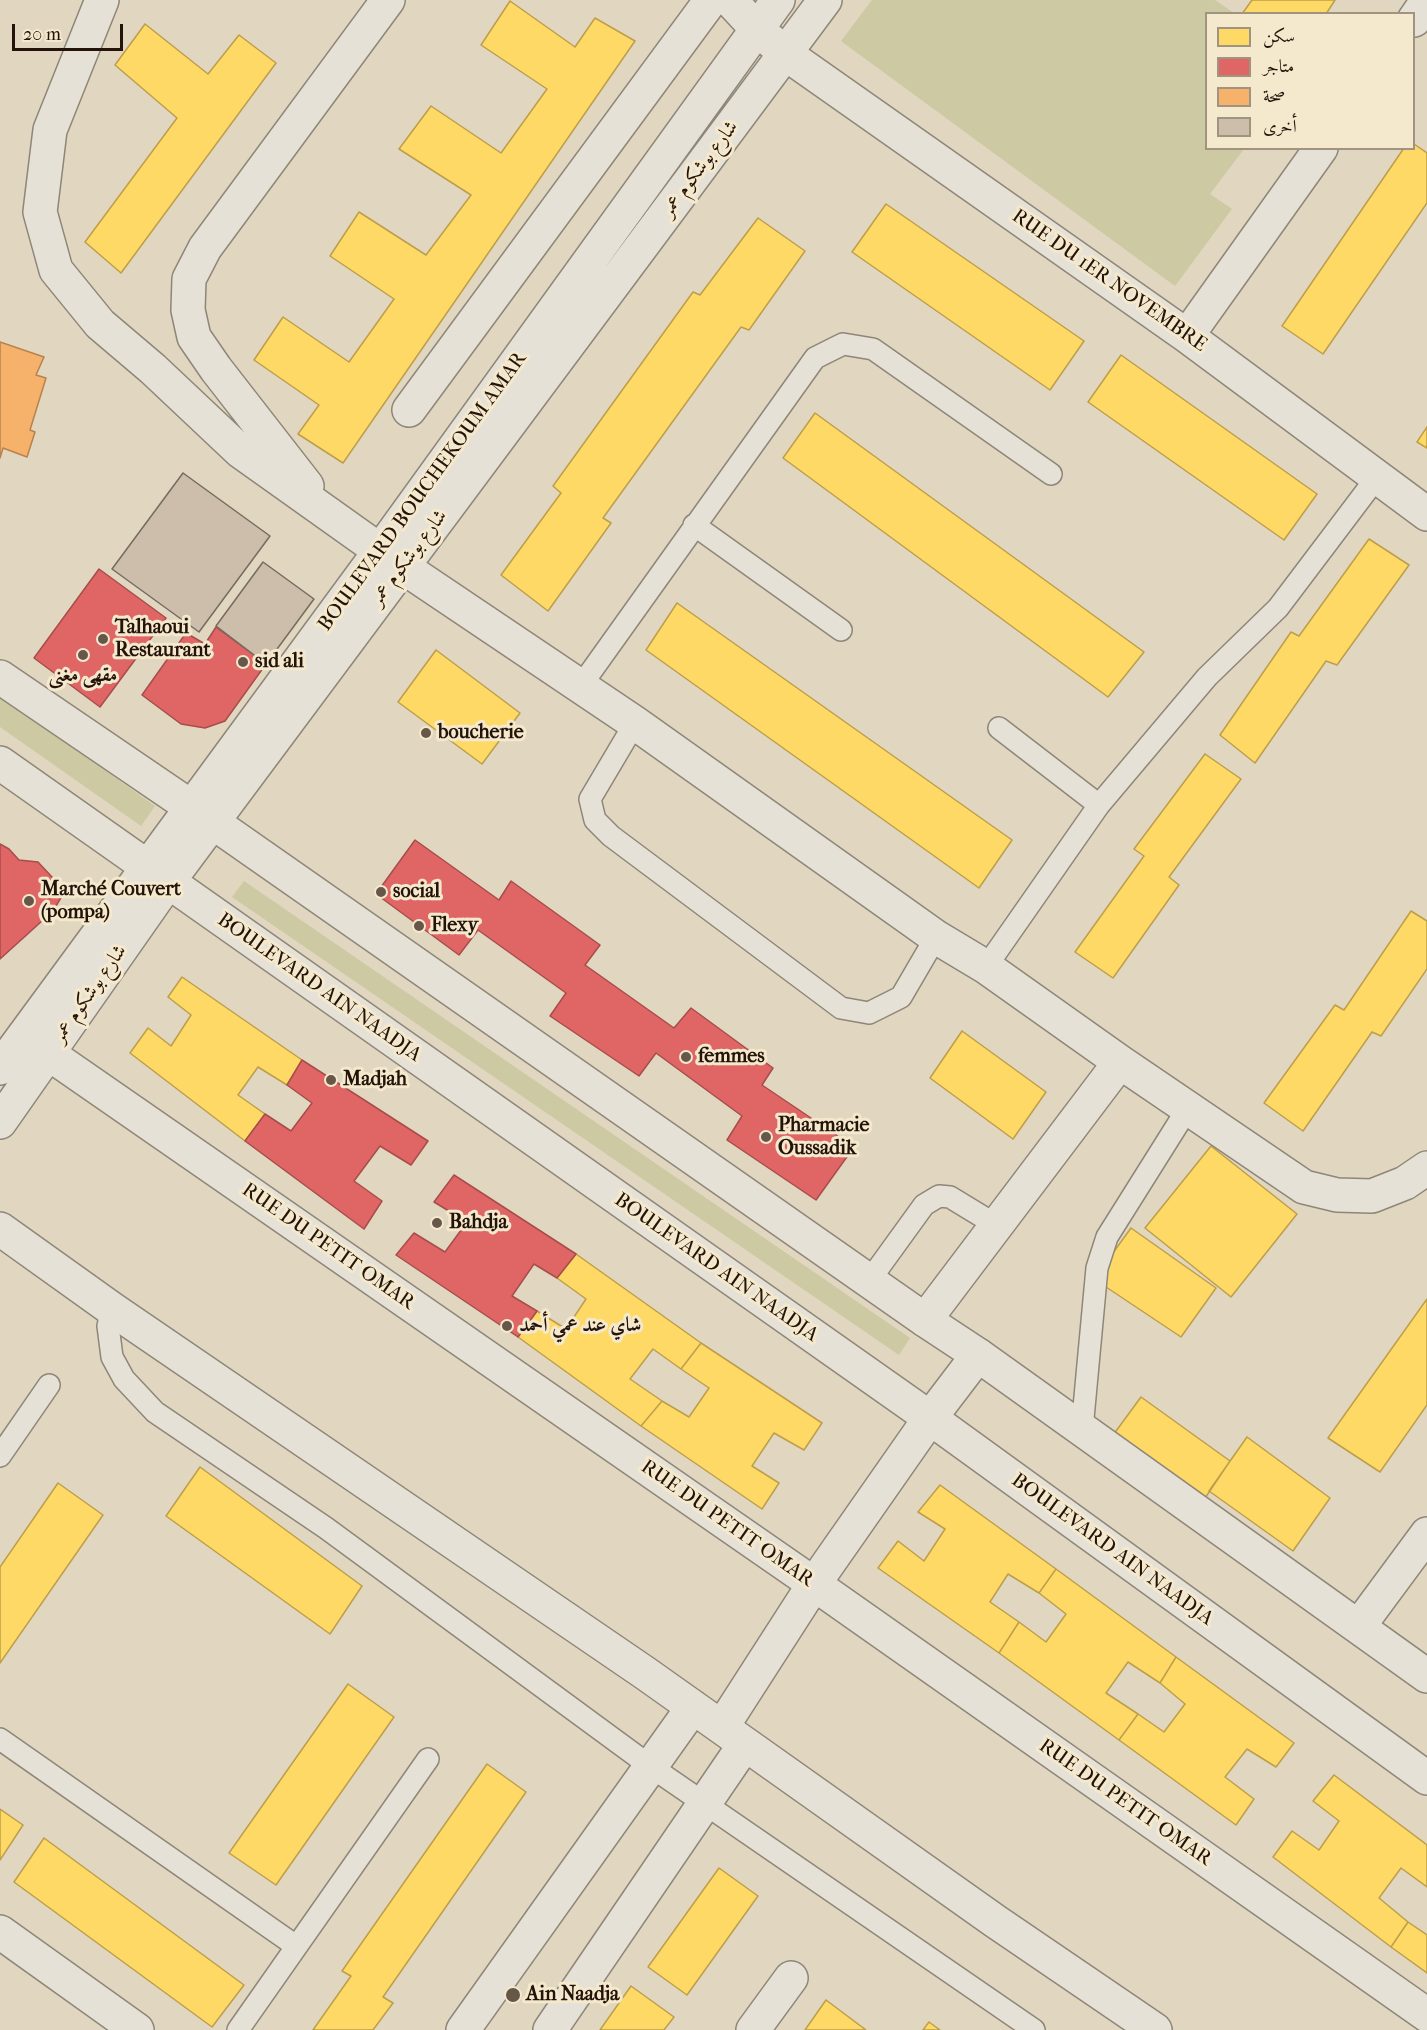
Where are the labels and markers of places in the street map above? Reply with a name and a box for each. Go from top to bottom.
place label: Talhaoui Restaurant [115,616,211,663]
marker: Talhaoui Restaurant [96,632,110,646]
marker: مقهى مغنى [76,648,90,662]
place label: sid ali [255,650,304,674]
marker: sid ali [236,655,250,669]
place label: مقهى مغنى [49,664,117,688]
place label: boucherie [438,721,524,745]
marker: boucherie [419,726,433,740]
place label: Marché Couvert (pompa) [41,878,181,925]
place label: social [393,880,440,904]
marker: social [374,885,388,899]
marker: Marché Couvert (pompa) [22,894,36,908]
place label: Flexy [431,914,478,938]
marker: Flexy [412,919,426,933]
place label: femmes [698,1045,765,1069]
marker: femmes [679,1050,693,1064]
place label: Madjah [343,1068,407,1092]
marker: Madjah [324,1073,338,1087]
place label: Pharmacie Oussadik [778,1114,869,1161]
marker: Pharmacie Oussadik [759,1130,773,1144]
place label: Bahdja [449,1211,508,1235]
marker: Bahdja [430,1216,444,1230]
place label: شاي عند عمي أحمد [519,1314,641,1338]
marker: شاي عند عمي أحمد [500,1319,514,1333]
place label: Ain Naadja [526,1983,619,2007]
marker: Ain Naadja [504,1986,522,2004]

